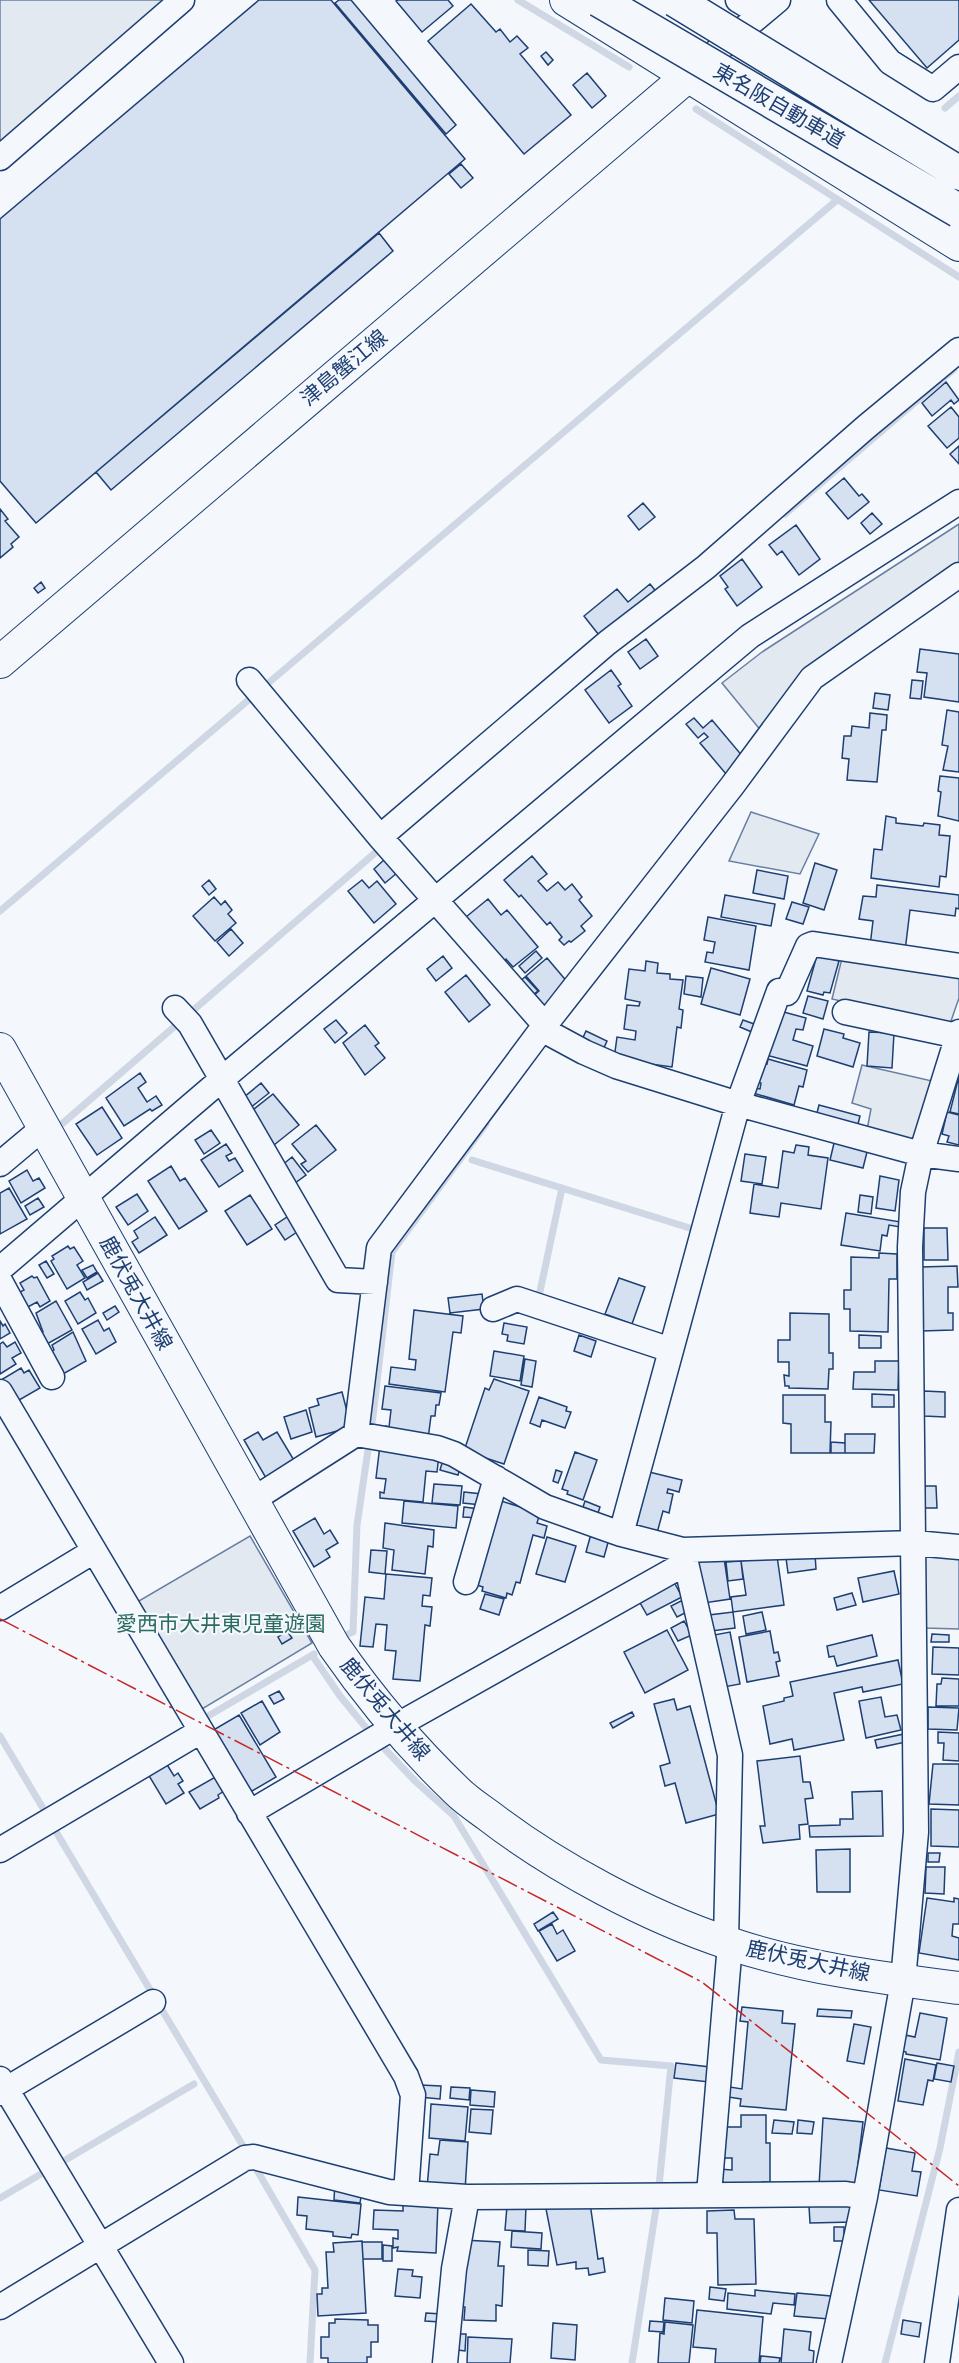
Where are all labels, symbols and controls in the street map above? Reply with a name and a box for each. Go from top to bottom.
street label: 東名阪自動車道 [710,59,849,152]
street label: 津島蟹江線 [296,325,391,410]
street label: 鹿伏兎大井線 [96,1232,177,1353]
park label: 愛西市大井東児童遊園 [116,1612,326,1635]
street label: 鹿伏兎大井線 [336,1653,435,1764]
street label: 鹿伏兎大井線 [744,1936,872,1985]

